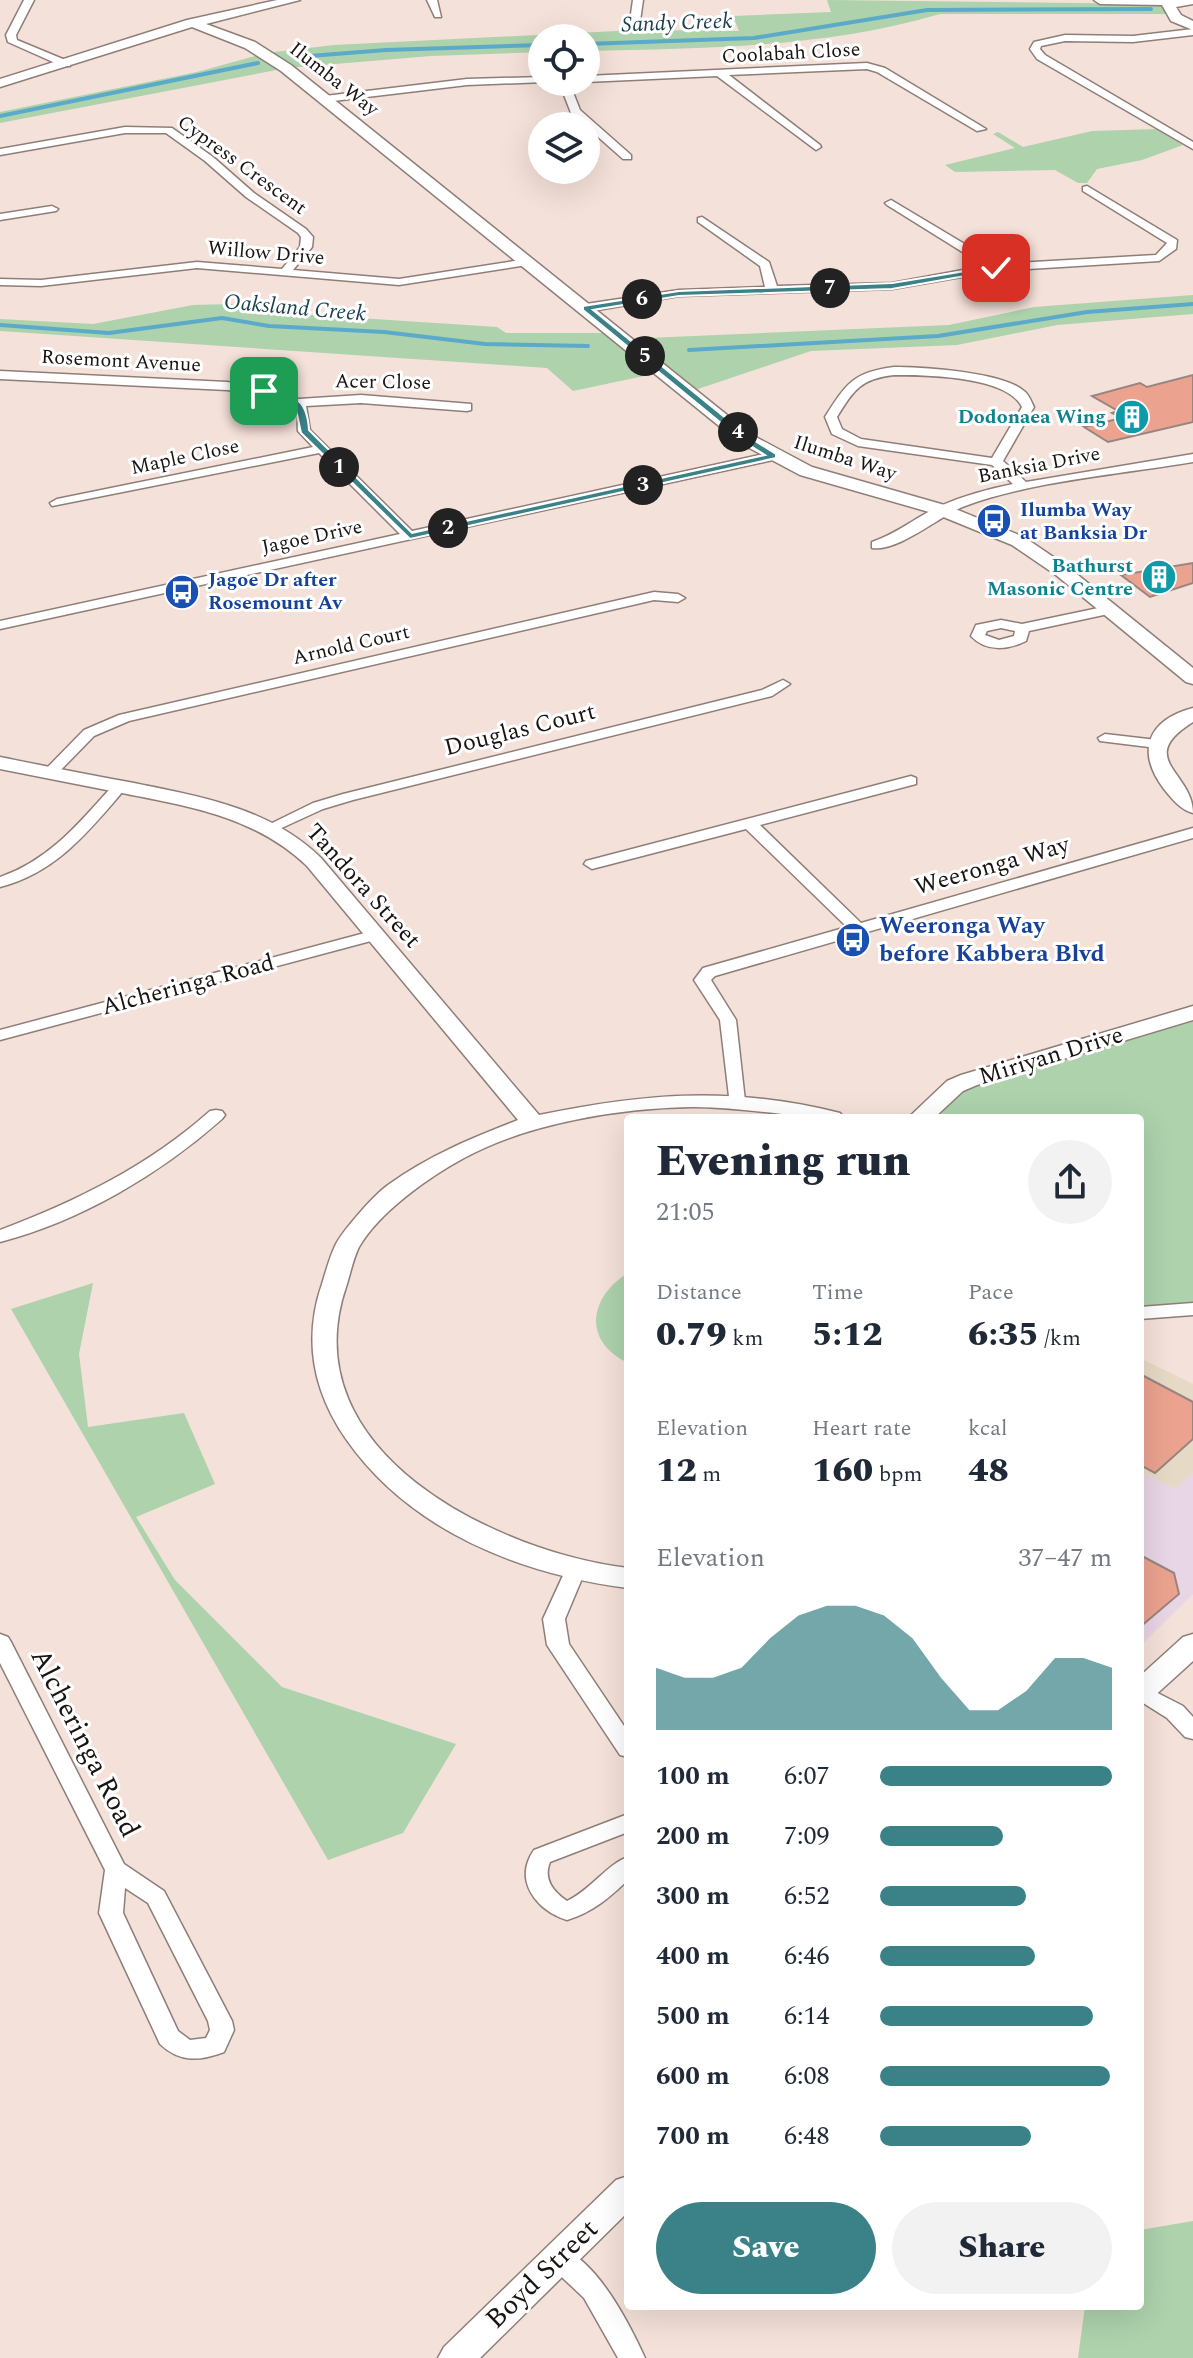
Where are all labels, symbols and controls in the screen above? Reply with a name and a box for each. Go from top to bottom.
water label: Sandy Creek [621,5,733,41]
map controls [528,24,600,184]
button: locate [528,24,600,96]
street label: Ilumba Way [283,34,386,124]
street label: Coolabah Close [721,34,861,72]
street label: Cypress Crescent [171,108,313,222]
button: layers [528,112,600,184]
street label: Willow Drive [206,233,326,273]
pin [962,234,1030,302]
icon: check [974,246,1018,290]
pin: 7 [810,268,850,308]
text: 7 [824,271,836,304]
pin: 6 [622,279,662,319]
text: 6 [636,282,648,315]
water label: Oaksland Creek [223,285,367,331]
pin: 5 [625,336,665,376]
text: 5 [639,339,651,372]
street label: Rosemont Avenue [40,342,202,380]
pin [230,357,298,425]
street label: Acer Close [335,366,431,398]
icon: arrive [242,369,286,413]
building icon: Dodonaea Wing [1113,398,1151,436]
place label: Dodonaea Wing [958,402,1106,432]
pin: 4 [718,412,758,452]
text: 4 [732,415,744,448]
street label: Ilumba Way [790,427,902,489]
street label: Maple Close [128,431,242,483]
street label: Banksia Drive [975,438,1103,492]
pin: 1 [319,447,359,487]
text: 1 [333,450,345,483]
pin: 3 [623,465,663,505]
text: 3 [637,468,649,501]
place label: Ilumba Way at Banksia Dr [1020,495,1148,548]
bus stop icon: Ilumba Way at Banksia Dr [975,502,1013,540]
pin: 2 [428,508,468,548]
text: 2 [442,511,454,544]
street label: Jagoe Drive [259,512,365,562]
place label: Bathurst Masonic Centre [987,551,1133,604]
building icon: Bathurst Masonic Centre [1140,558,1178,596]
place label: Jagoe Dr after Rosemount Av [208,565,344,618]
bus stop icon: Jagoe Dr after Rosemount Av [163,573,201,611]
street label: Arnold Court [290,617,412,673]
street label: Douglas Court [440,694,600,766]
street label: Tandora Street [297,815,429,957]
street label: Weeronga Way [910,826,1075,905]
place label: Weeronga Way before Kabbera Blvd [879,908,1105,972]
bus stop icon: Weeronga Way before Kabbera Blvd [834,921,872,959]
street label: Alcheringa Road [98,945,278,1025]
street label: Miriyan Drive [974,1017,1128,1095]
text: Evening run [656,1128,911,1195]
button: share [1028,1140,1112,1224]
text: 21:05 [656,1192,715,1232]
text: Distance [656,1276,742,1309]
text: Time [812,1276,863,1309]
text: Pace [968,1276,1014,1309]
text: 0.79 [656,1309,727,1361]
text: 5:12 [812,1309,883,1361]
text: 6:35 [968,1309,1039,1361]
text: km [727,1322,763,1355]
text: /km [1039,1322,1081,1355]
text: Elevation [656,1412,748,1445]
text: Heart rate [812,1412,912,1445]
text: kcal [968,1412,1008,1445]
text: 12 [656,1445,697,1497]
text: 160 [812,1445,873,1497]
text: 48 [968,1445,1009,1497]
text: m [697,1458,721,1491]
text: bpm [873,1458,922,1491]
text: Elevation [656,1538,765,1578]
text: 37–47 m [1018,1538,1112,1578]
street label: Alcheringa Road [19,1641,151,1845]
text: 100 m [656,1756,730,1796]
text: 6:07 [784,1756,830,1796]
text: 200 m [656,1816,730,1856]
text: 7:09 [784,1816,830,1856]
text: 300 m [656,1876,730,1916]
text: 6:52 [784,1876,830,1916]
text: 400 m [656,1936,730,1976]
text: 6:46 [784,1936,830,1976]
text: 500 m [656,1996,730,2036]
text: 6:14 [784,1996,830,2036]
text: 600 m [656,2056,730,2096]
text: 6:08 [784,2056,830,2096]
text: 700 m [656,2116,730,2156]
text: 6:48 [784,2116,830,2156]
button: Save [656,2202,876,2294]
button: Share [892,2202,1112,2294]
street label: Boyd Street [475,2209,609,2339]

